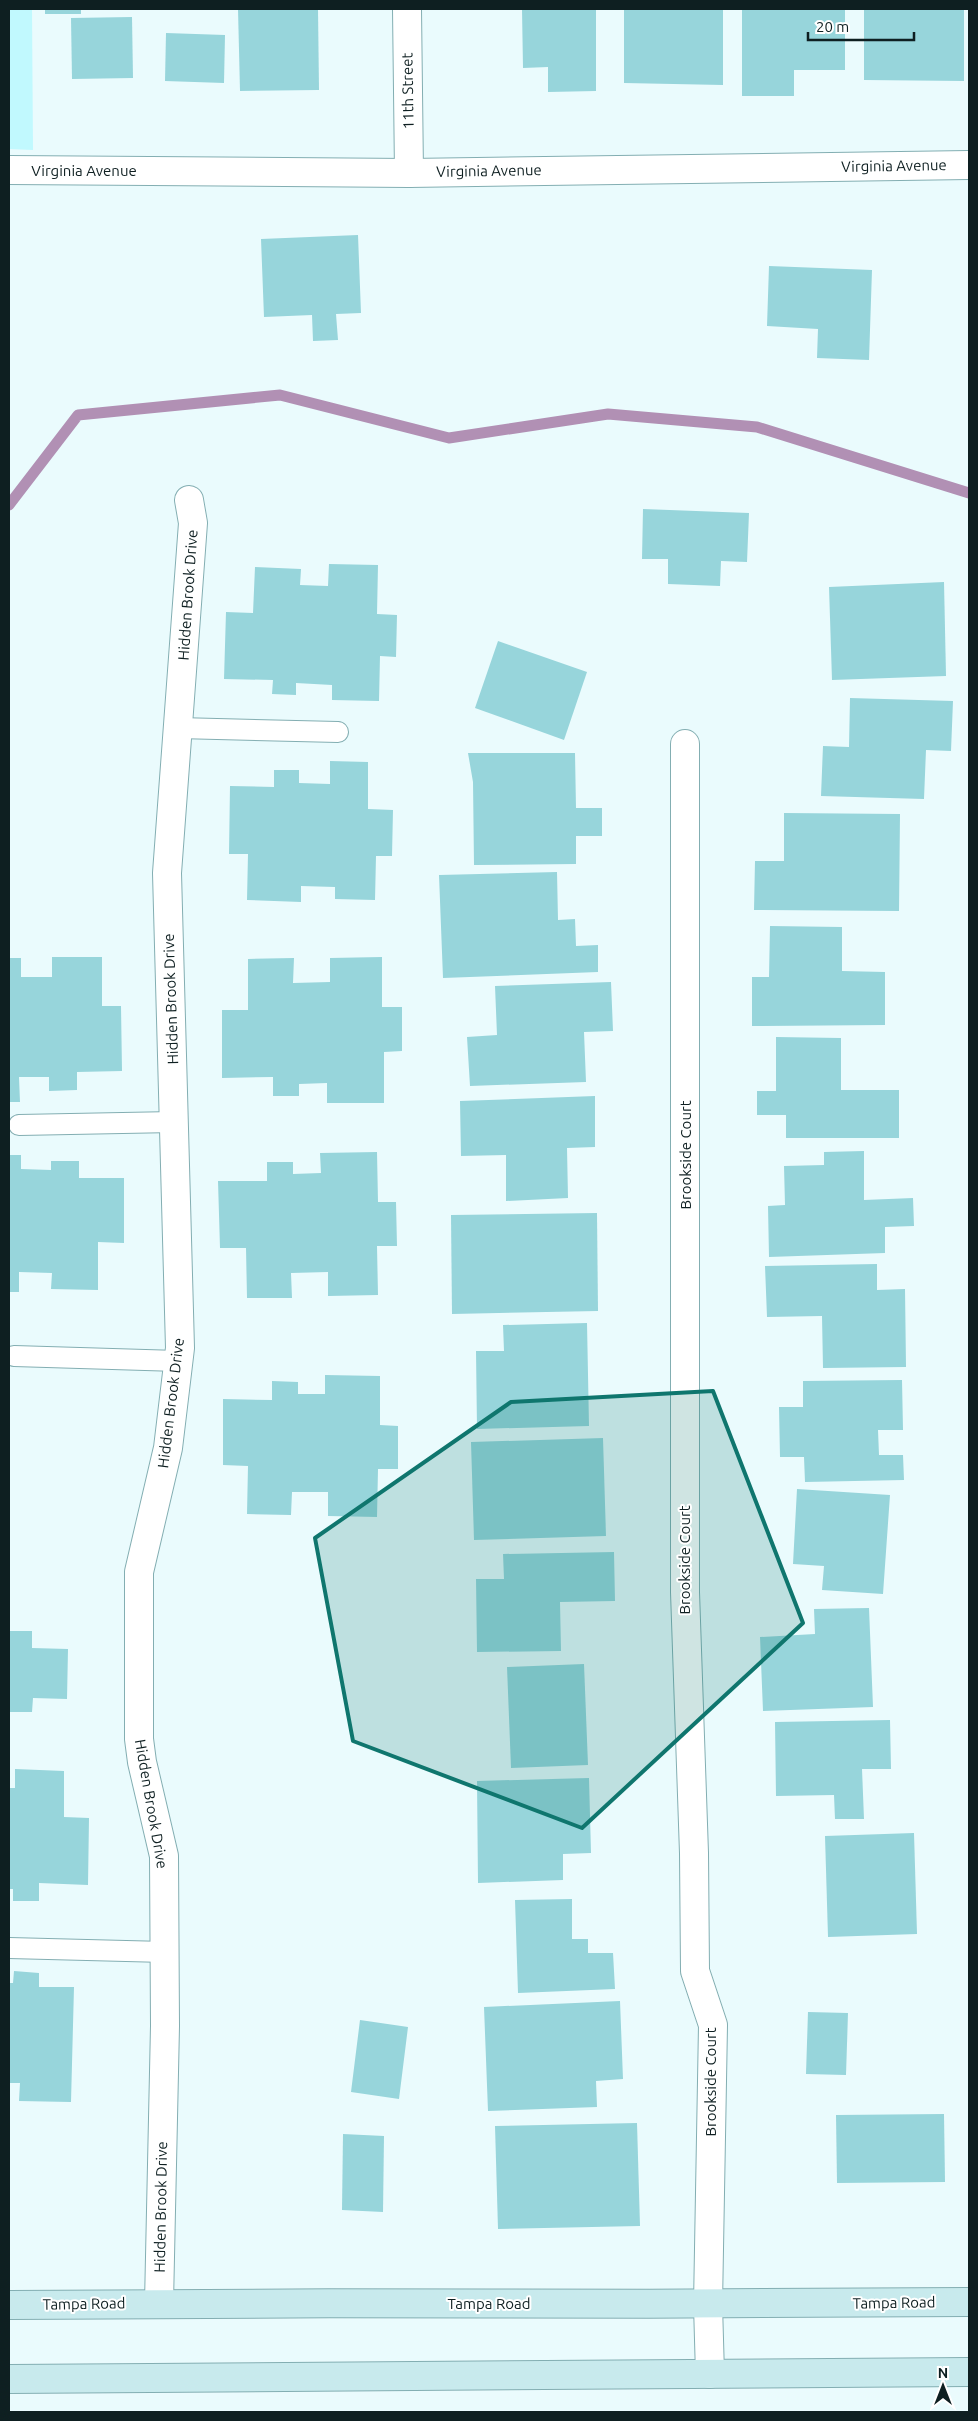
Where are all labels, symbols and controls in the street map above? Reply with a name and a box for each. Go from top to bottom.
scale bar [808,10,914,42]
text: 20 m [816,18,849,35]
street label: 11th Street [398,52,417,130]
street label: Virginia Avenue [841,156,947,175]
street label: Virginia Avenue [436,161,542,180]
street label: Virginia Avenue [31,162,137,179]
street label: Hidden Brook Drive [174,529,201,661]
street label: Hidden Brook Drive [160,933,181,1065]
street label: Brookside Court [677,1100,694,1210]
street label: Hidden Brook Drive [154,1337,187,1469]
street label: Brookside Court [676,1505,693,1615]
street label: Hidden Brook Drive [132,1738,171,1870]
street label: Brookside Court [702,2027,719,2137]
street label: Hidden Brook Drive [151,2141,170,2273]
street label: Tampa Road [852,2293,936,2312]
street label: Tampa Road [42,2294,126,2313]
street label: Tampa Road [448,2295,530,2312]
north arrow [918,2361,968,2411]
text: N [938,2365,948,2381]

